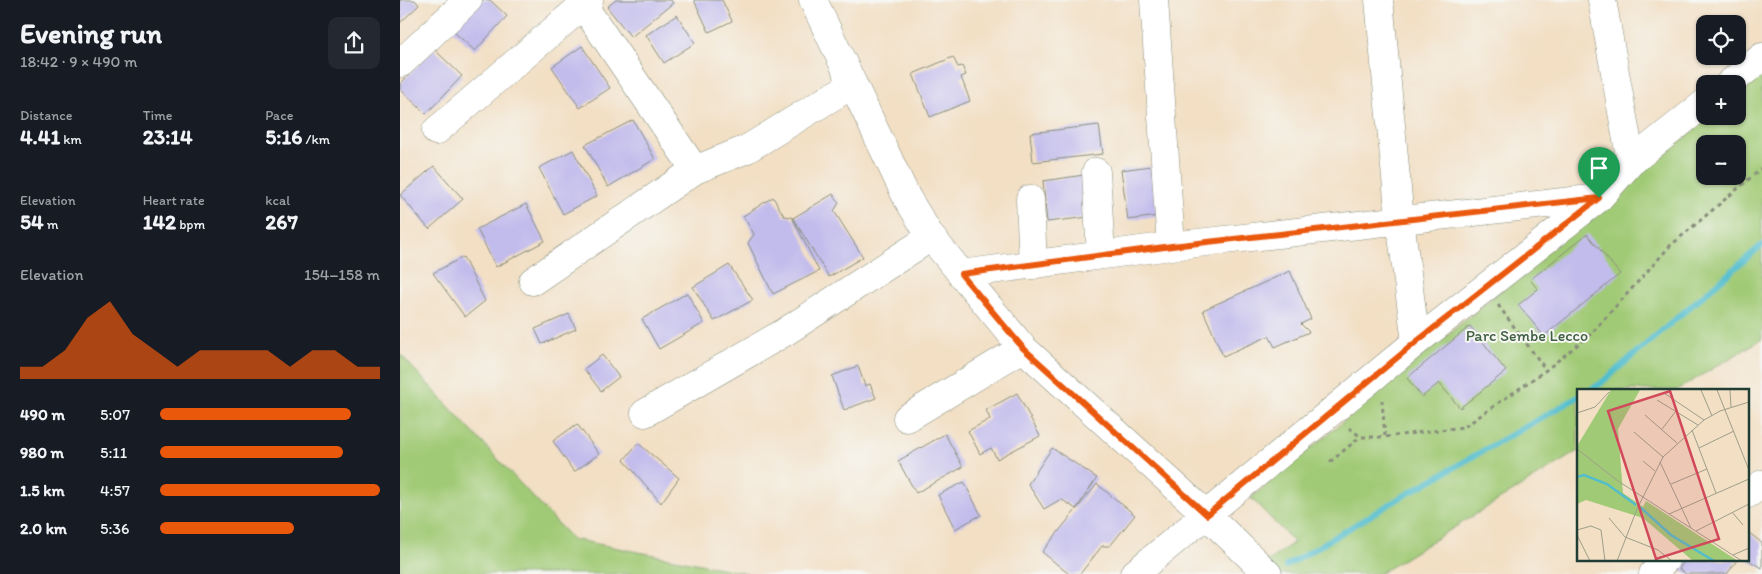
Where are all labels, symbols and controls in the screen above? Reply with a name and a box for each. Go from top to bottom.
map controls [1696,15,1746,185]
button: locate [1696,15,1746,65]
text: Evening run [20,16,162,50]
button: share [328,17,380,69]
text: 18:42 · 9 × 490 m [20,52,137,71]
button: + [1696,75,1746,125]
text: Distance [20,107,72,124]
text: Time [143,107,173,124]
text: Pace [265,107,293,124]
text: 4.41 [20,124,60,149]
text: 23:14 [143,124,193,149]
text: 5:16 [265,124,302,149]
text: km [60,131,82,148]
text: /km [302,131,330,148]
button: − [1696,135,1746,185]
pin [1578,147,1620,198]
icon: arrive [1585,154,1613,182]
text: Elevation [20,192,76,209]
text: Heart rate [143,192,205,209]
text: kcal [265,192,290,209]
text: 54 [20,209,44,234]
text: 142 [143,209,176,234]
text: 267 [265,209,298,234]
text: m [44,216,59,233]
text: bpm [176,216,205,233]
text: Elevation [20,265,84,284]
text: 154–158 m [304,265,380,284]
park label: Parc Sembe Lecco [1466,326,1588,345]
inset map [1577,389,1750,562]
text: 490 m [20,405,65,424]
text: 5:07 [100,405,130,424]
text: 980 m [20,443,64,462]
text: 5:11 [100,443,127,462]
text: 1.5 km [20,481,65,500]
text: 4:57 [100,481,130,500]
text: 2.0 km [20,519,67,538]
text: 5:36 [100,519,130,538]

